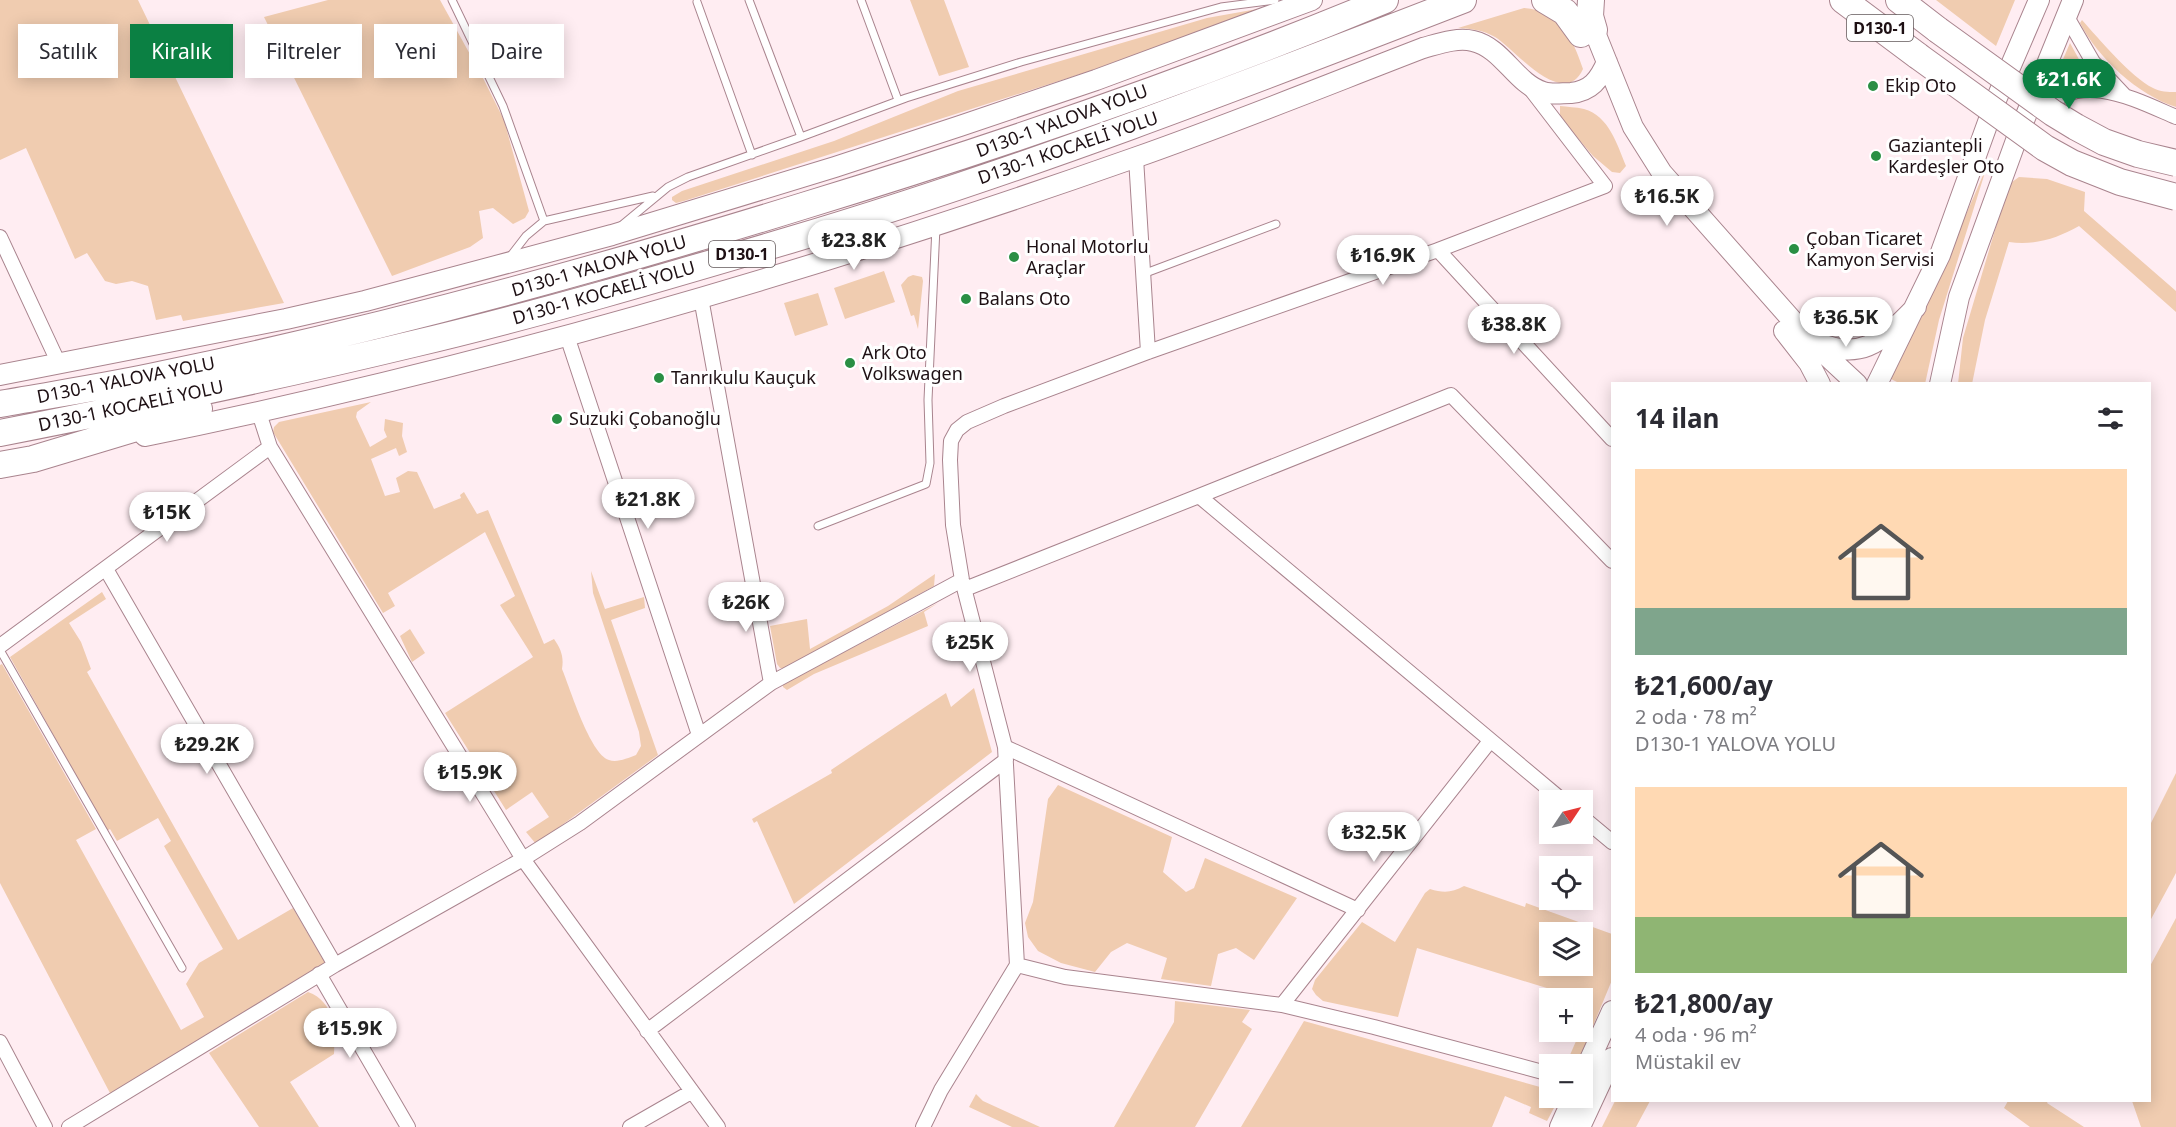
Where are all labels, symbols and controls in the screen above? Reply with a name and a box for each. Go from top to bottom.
road number: D130-1 [1847,15,1913,41]
chip: Satılık [18,24,118,78]
chip: Kiralık [130,24,233,78]
chip: Filtreler [245,24,362,78]
chip: Yeni [374,24,457,78]
chip: Daire [469,24,564,78]
pin: ₺21.6K [2020,59,2118,110]
text: ₺21.6K [2037,65,2101,92]
place label: Ekip Oto [1885,73,1956,97]
street label: D130-1 YALOVA YOLU [973,78,1151,162]
marker: Ekip Oto [1866,79,1880,93]
street label: D130-1 KOCAELİ YOLU [974,105,1161,189]
place label: Gaziantepli Kardeşler Oto [1888,133,2005,178]
marker: Gaziantepli Kardeşler Oto [1869,149,1883,163]
pin: ₺16.5K [1618,176,1716,227]
text: ₺16.5K [1635,182,1699,209]
pin: ₺23.8K [805,220,903,271]
text: ₺23.8K [822,226,886,253]
place label: Çoban Ticaret Kamyon Servisi [1806,226,1934,271]
street label: D130-1 YALOVA YOLU [508,229,689,302]
place label: Honal Motorlu Araçlar [1026,234,1149,279]
pin: ₺16.9K [1334,235,1432,286]
road number: D130-1 [709,241,775,267]
text: ₺16.9K [1351,241,1415,268]
marker: Çoban Ticaret Kamyon Servisi [1787,242,1801,256]
marker: Honal Motorlu Araçlar [1007,250,1021,264]
street label: D130-1 KOCAELİ YOLU [510,254,698,330]
place label: Balans Oto [978,286,1070,310]
marker: Balans Oto [959,292,973,306]
pin: ₺36.5K [1797,297,1895,348]
text: ₺36.5K [1814,303,1878,330]
pin: ₺38.8K [1465,304,1563,355]
text: ₺38.8K [1482,310,1546,337]
place label: Ark Oto Volkswagen [862,340,963,385]
street label: D130-1 YALOVA YOLU [35,350,217,408]
marker: Ark Oto Volkswagen [843,356,857,370]
place label: Tanrıkulu Kauçuk [671,365,816,389]
marker: Tanrıkulu Kauçuk [652,371,666,385]
street label: D130-1 KOCAELİ YOLU [36,374,226,436]
text: 14 ilan [1635,400,1720,436]
icon: filters [2094,402,2127,435]
place label: Suzuki Çobanoğlu [569,406,721,430]
marker: Suzuki Çobanoğlu [550,412,564,426]
pin: ₺21.8K [599,479,697,530]
text: ₺21.8K [616,485,680,512]
pin: ₺15K [131,492,203,543]
text: ₺15K [143,498,191,525]
icon: home [1827,508,1935,616]
pin: ₺26K [710,582,782,633]
text: ₺26K [722,588,770,615]
pin: ₺25K [934,622,1006,673]
text: ₺25K [946,628,994,655]
text: ₺21,600/ay [1635,667,1773,703]
text: 2 oda · 78 m² [1635,703,1757,730]
pin: ₺29.2K [158,724,256,775]
text: ₺29.2K [175,730,239,757]
text: D130-1 YALOVA YOLU [1635,730,1836,757]
pin: ₺15.9K [421,752,519,803]
text: ₺15.9K [438,758,502,785]
north arrow [1539,790,1593,844]
map controls [1539,790,1593,1108]
pin: ₺32.5K [1325,812,1423,863]
text: ₺32.5K [1342,818,1406,845]
icon: home [1827,826,1935,934]
button: locate [1539,856,1593,910]
button: layers [1539,922,1593,976]
text: ₺21,800/ay [1635,985,1773,1021]
button: + [1539,988,1593,1042]
pin: ₺15.9K [301,1008,399,1059]
text: ₺15.9K [318,1014,382,1041]
text: 4 oda · 96 m² [1635,1021,1757,1048]
text: Müstakil ev [1635,1048,1741,1075]
button: − [1539,1054,1593,1108]

